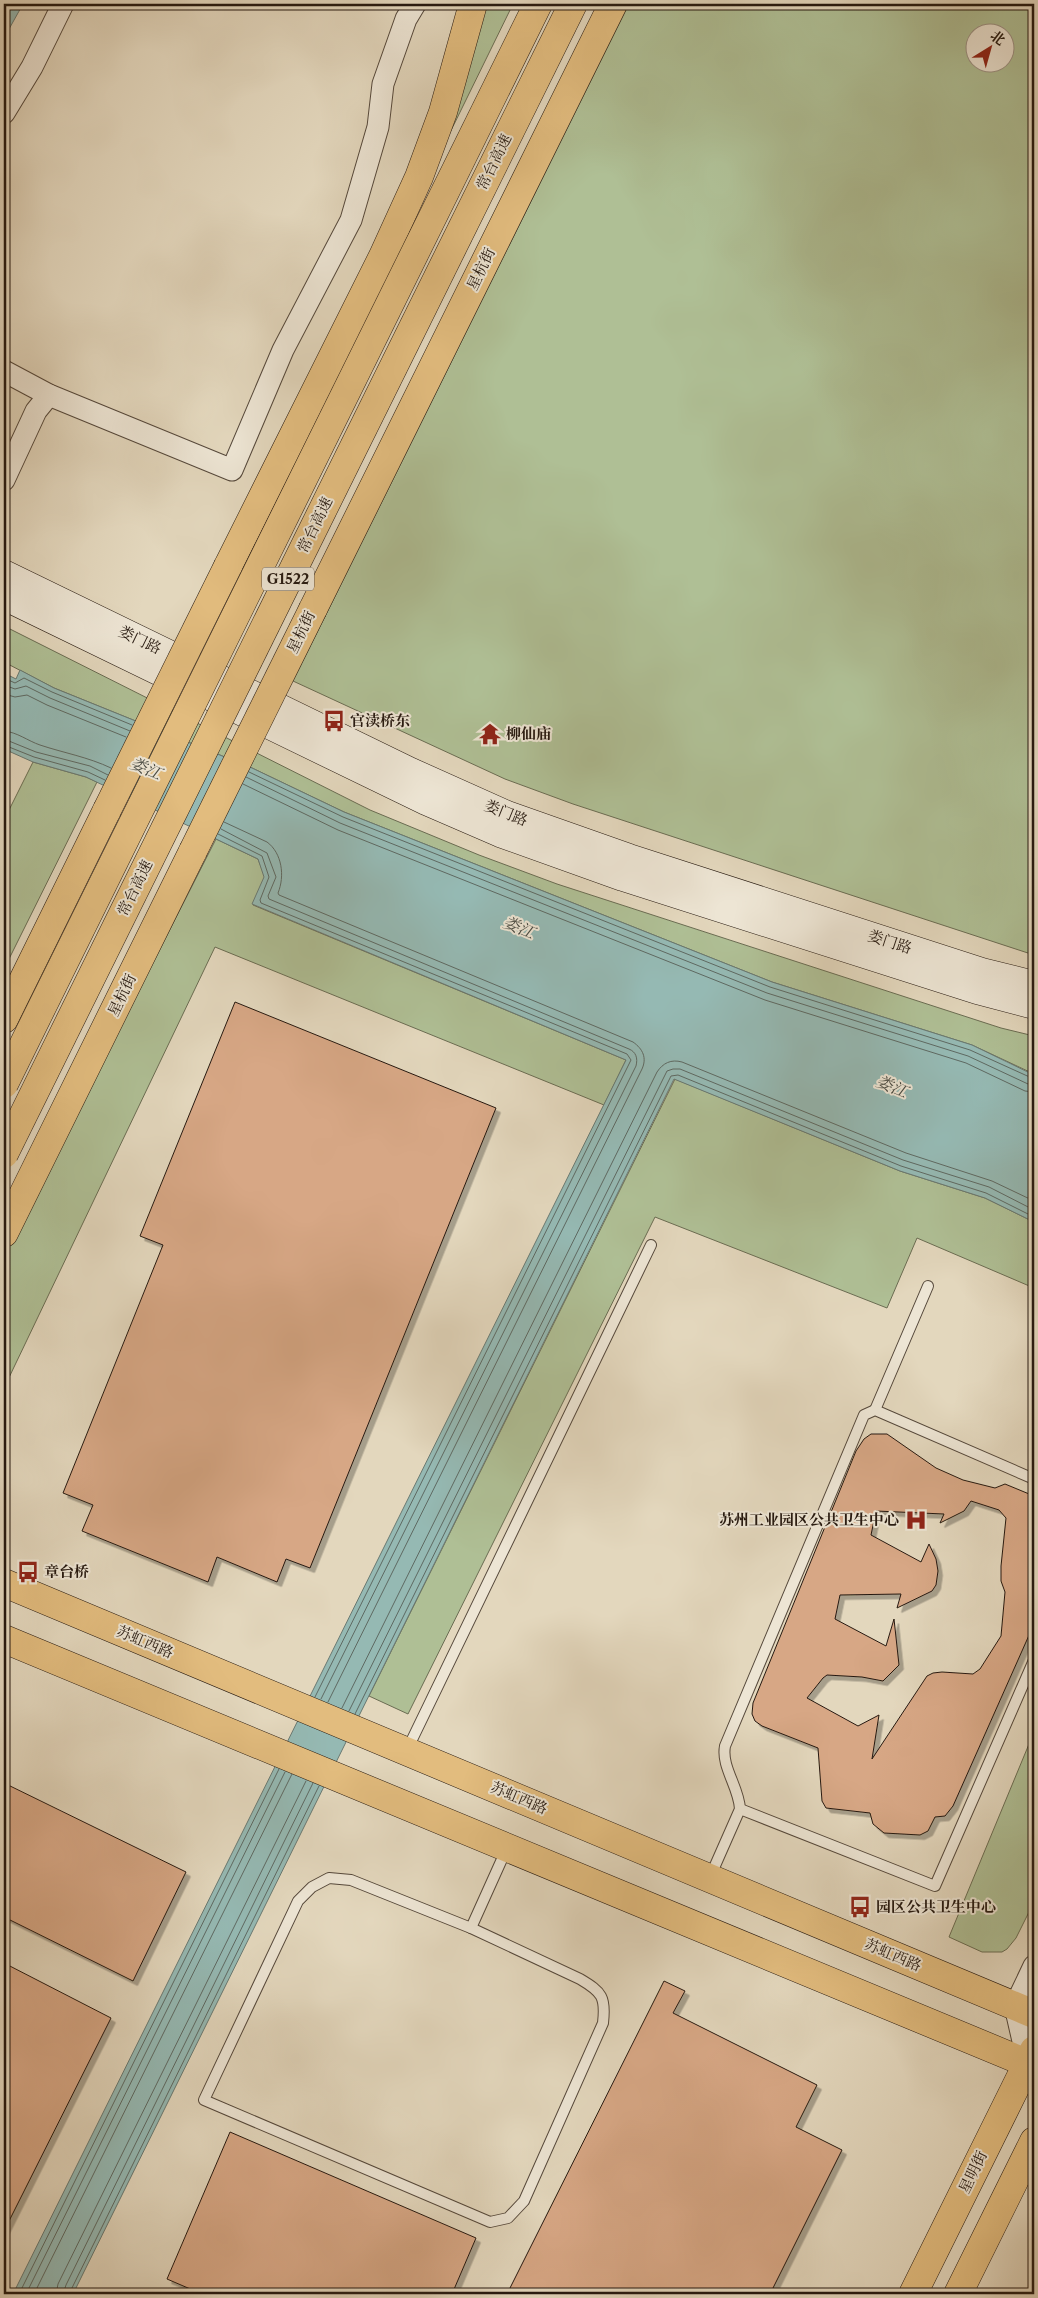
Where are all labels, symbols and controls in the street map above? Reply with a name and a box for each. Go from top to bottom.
north arrow [966,22,1016,72]
text: 北 [987,26,1009,49]
street label: 常台高速 [472,131,515,193]
street label: 星杭街 [462,244,499,293]
street label: 常台高速 [293,494,336,556]
road number: G1522 [262,568,314,590]
street label: 星杭街 [282,607,319,656]
street label: 娄门路 [116,621,165,658]
bus stop icon: 官渎桥东 [321,708,347,734]
place label: 官渎桥东 [350,711,410,730]
temple icon: 柳仙庙 [477,721,503,747]
place label: 柳仙庙 [506,724,551,743]
water label: 娄江 [127,753,166,784]
street label: 娄门路 [482,795,531,830]
street label: 常台高速 [113,857,156,919]
water label: 娄江 [500,912,539,943]
street label: 娄门路 [866,926,914,958]
street label: 星杭街 [103,970,140,1019]
water label: 娄江 [873,1071,912,1102]
hospital icon: 苏州工业园区公共卫生中心 [903,1507,929,1533]
place label: 苏州工业园区公共卫生中心 [719,1510,899,1529]
bus stop icon: 章台桥 [15,1559,41,1585]
place label: 章台桥 [44,1562,89,1581]
street label: 苏虹西路 [114,1621,177,1662]
street label: 苏虹西路 [488,1777,551,1818]
bus stop icon: 园区公共卫生中心 [847,1894,873,1920]
place label: 园区公共卫生中心 [876,1897,996,1916]
street label: 苏虹西路 [862,1934,925,1975]
street label: 星明街 [954,2147,991,2196]

